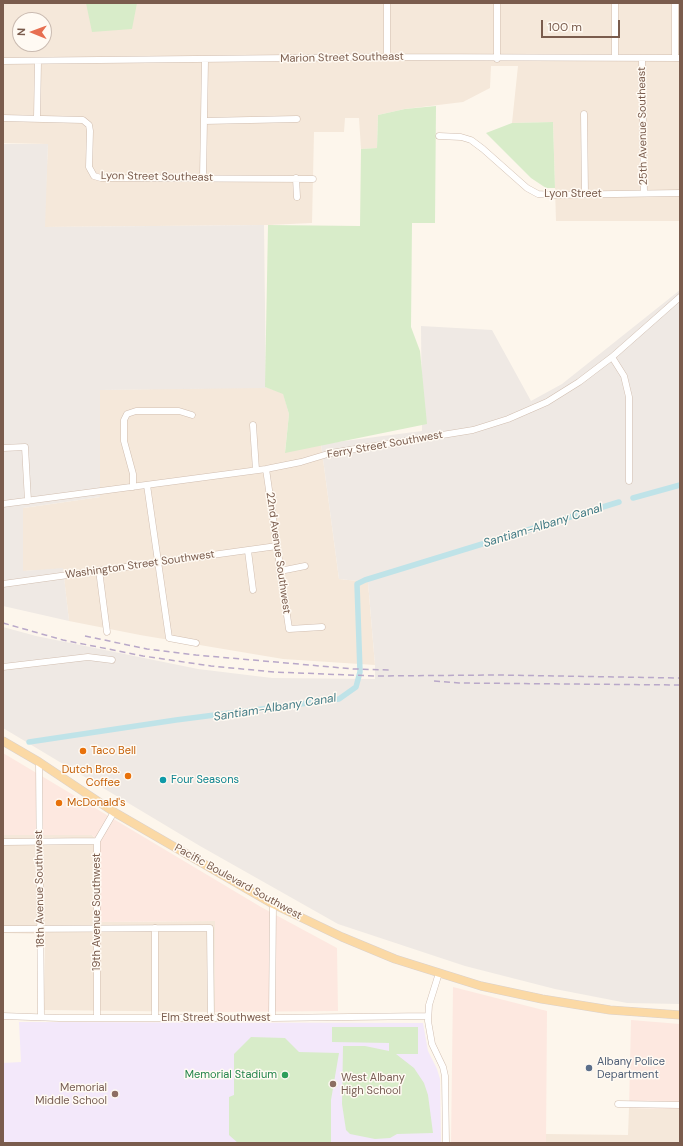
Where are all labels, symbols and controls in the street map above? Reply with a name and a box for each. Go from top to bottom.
north arrow [12,12,52,52]
scale bar [543,12,622,38]
text: 100 m [548,19,582,35]
text: N [14,28,28,36]
street label: Marion Street Southeast [280,50,404,66]
street label: 25th Avenue Southeast [635,67,651,185]
street label: Lyon Street Southeast [101,169,213,185]
street label: Lyon Street [544,187,602,201]
street label: Ferry Street Southwest [326,428,444,462]
street label: 22nd Avenue Southwest [263,491,293,615]
water label: Santiam-Albany Canal [482,501,604,551]
street label: Washington Street Southwest [64,548,216,582]
water label: Santiam-Albany Canal [213,691,337,725]
place label: Taco Bell [91,744,136,758]
marker: Taco Bell [78,746,88,756]
place label: Dutch Bros. Coffee [62,763,120,789]
marker: Dutch Bros. Coffee [123,771,133,781]
place label: Four Seasons [171,773,239,787]
marker: Four Seasons [158,775,168,785]
place label: McDonald's [67,796,126,810]
marker: McDonald's [54,798,64,808]
street label: 18th Avenue Southwest [32,830,48,948]
street label: Pacific Boulevard Southwest [172,841,304,923]
street label: 19th Avenue Southwest [90,853,104,971]
street label: Elm Street Southwest [161,1011,271,1025]
place label: Albany Police Department [597,1055,665,1081]
marker: Albany Police Department [584,1063,594,1073]
place label: Memorial Stadium [185,1068,277,1082]
marker: Memorial Stadium [280,1070,290,1080]
place label: West Albany High School [341,1071,405,1097]
marker: West Albany High School [328,1079,338,1089]
place label: Memorial Middle School [35,1081,107,1107]
marker: Memorial Middle School [110,1089,120,1099]

